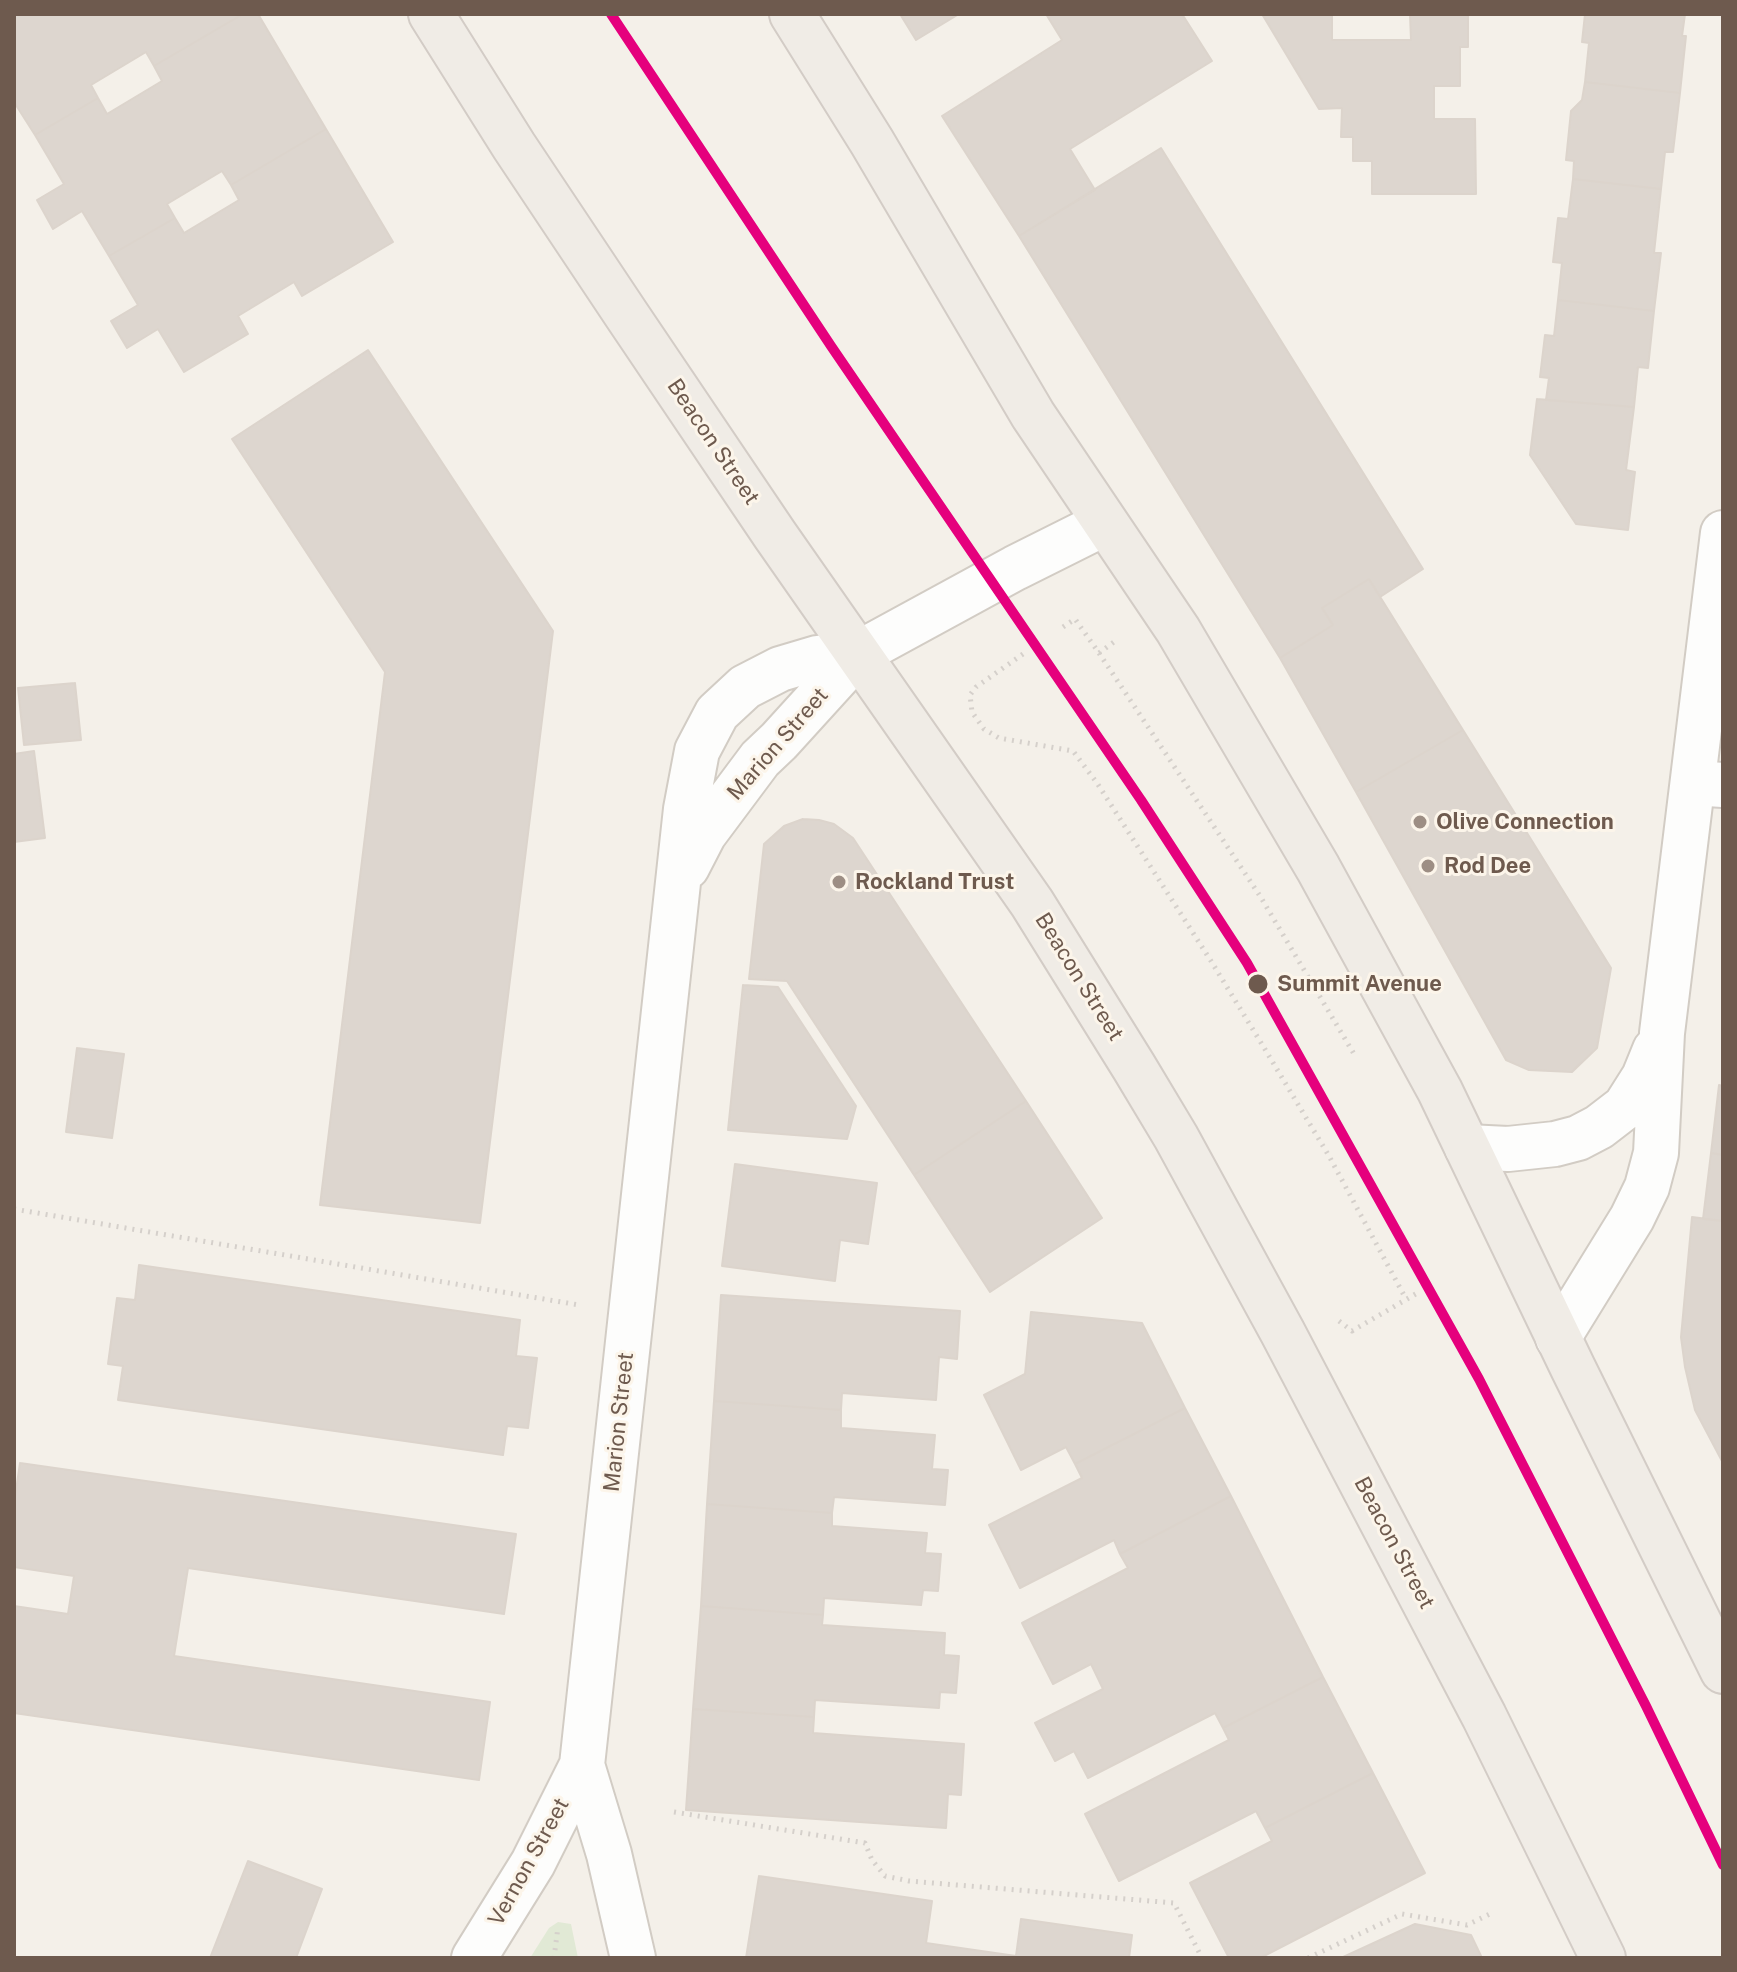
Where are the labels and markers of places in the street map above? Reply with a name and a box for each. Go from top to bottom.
place label: Olive Connection [1436,809,1614,835]
marker: Olive Connection [1411,813,1429,831]
place label: Rod Dee [1444,853,1531,879]
marker: Rod Dee [1419,857,1437,875]
place label: Rockland Trust [855,869,1014,895]
marker: Rockland Trust [830,873,848,891]
place label: Summit Avenue [1277,971,1442,997]
marker: Summit Avenue [1246,972,1270,996]

